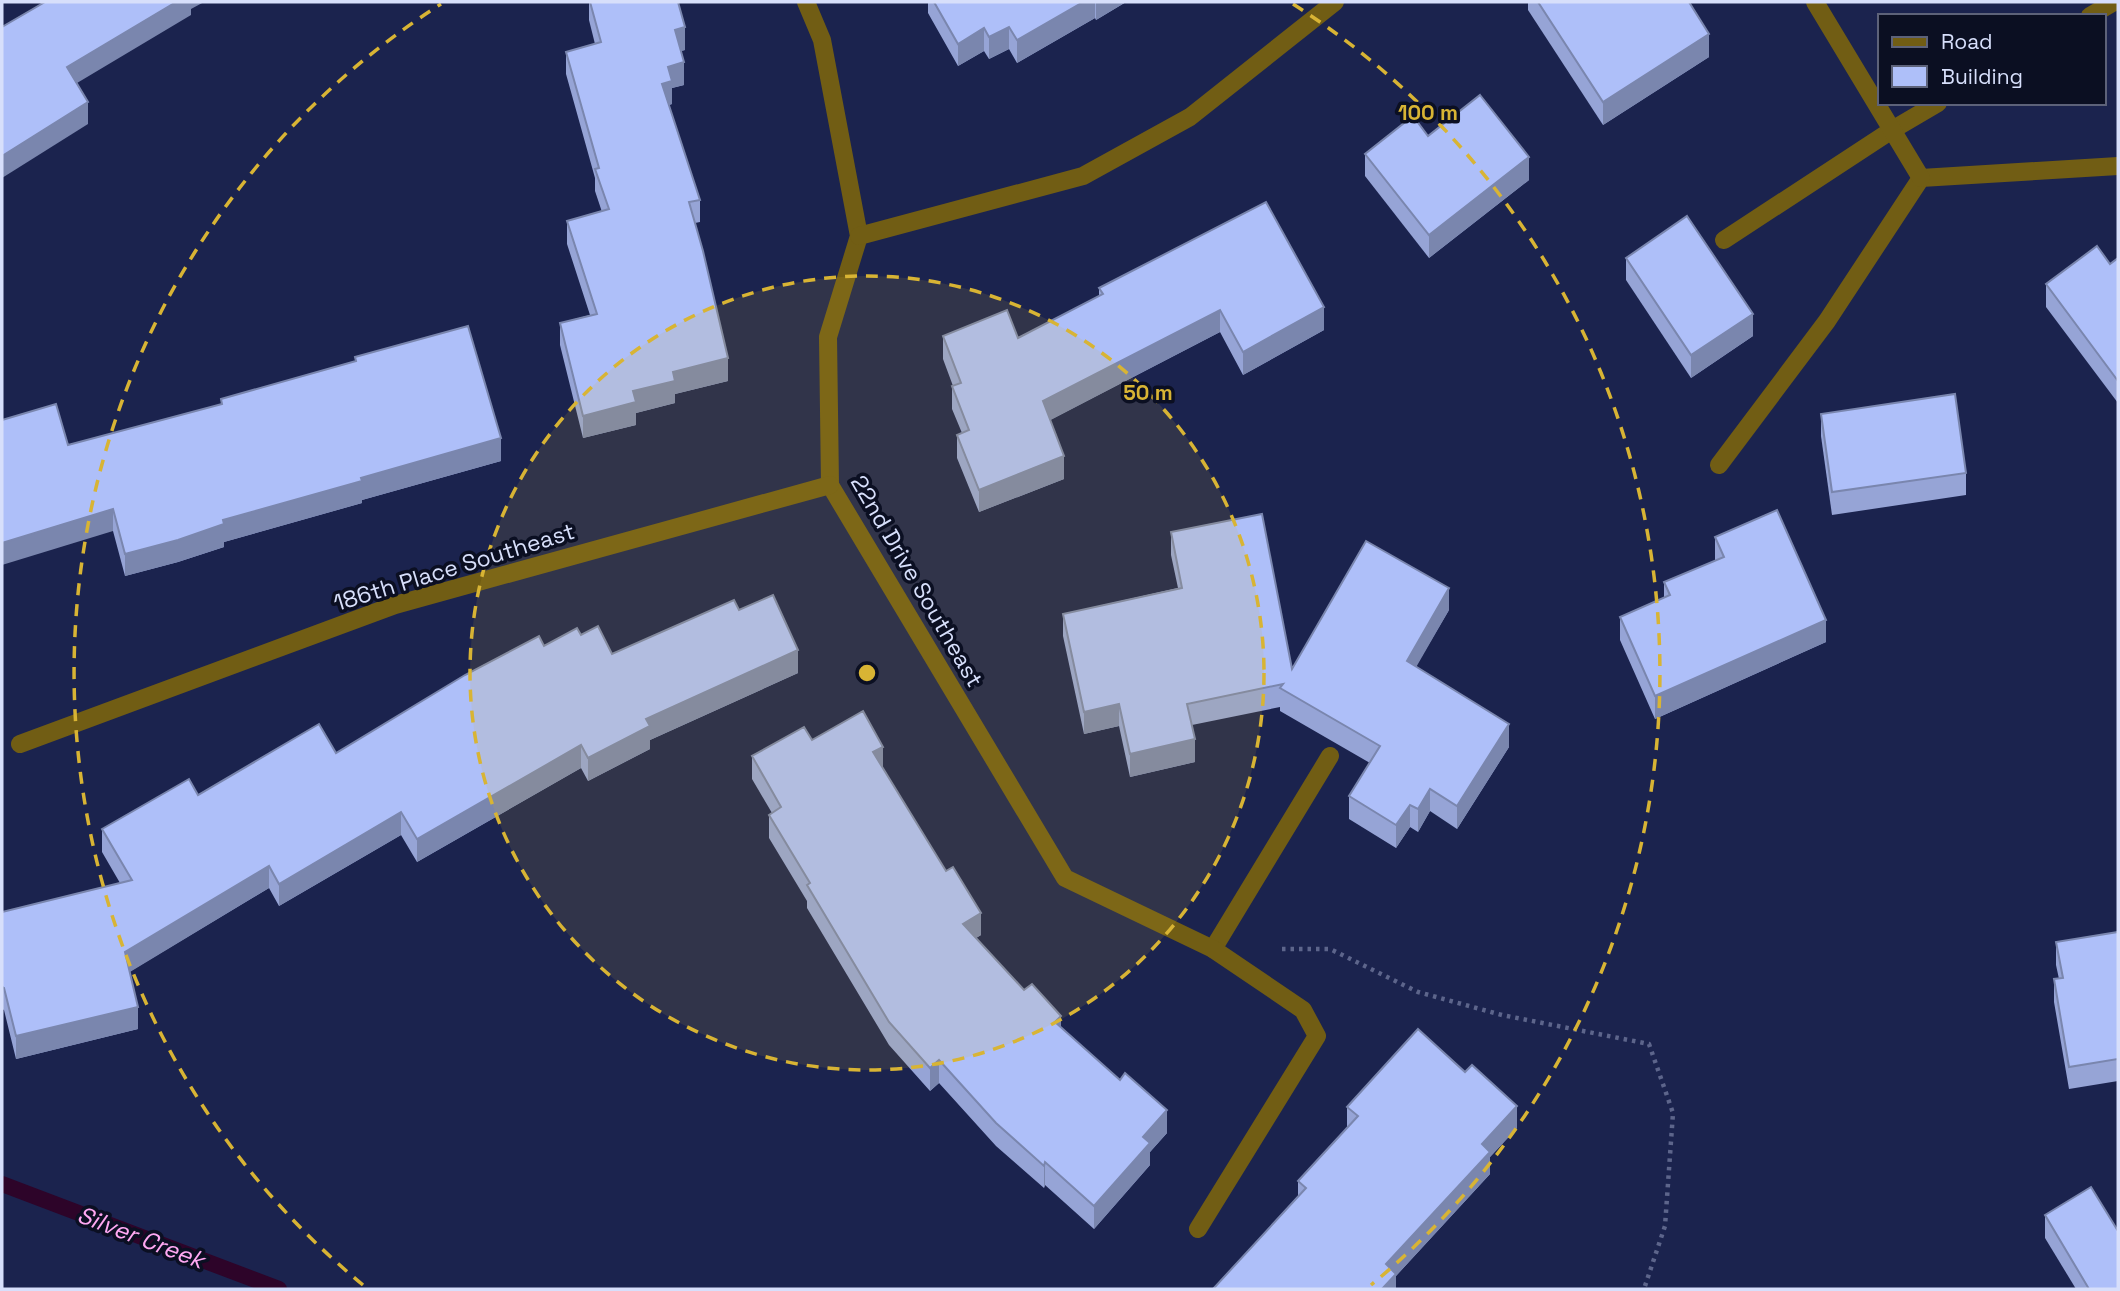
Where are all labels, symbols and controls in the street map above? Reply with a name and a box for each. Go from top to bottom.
legend [1878,14,2106,105]
text: Road [1941,28,1993,55]
text: Building [1941,63,2023,90]
text: 100 m [1398,99,1458,126]
text: 50 m [1123,379,1173,406]
street label: 22nd Drive Southeast [844,470,990,692]
street label: 186th Place Southeast [330,516,578,618]
centre of rings [855,661,879,685]
water label: Silver Creek [73,1199,212,1277]

